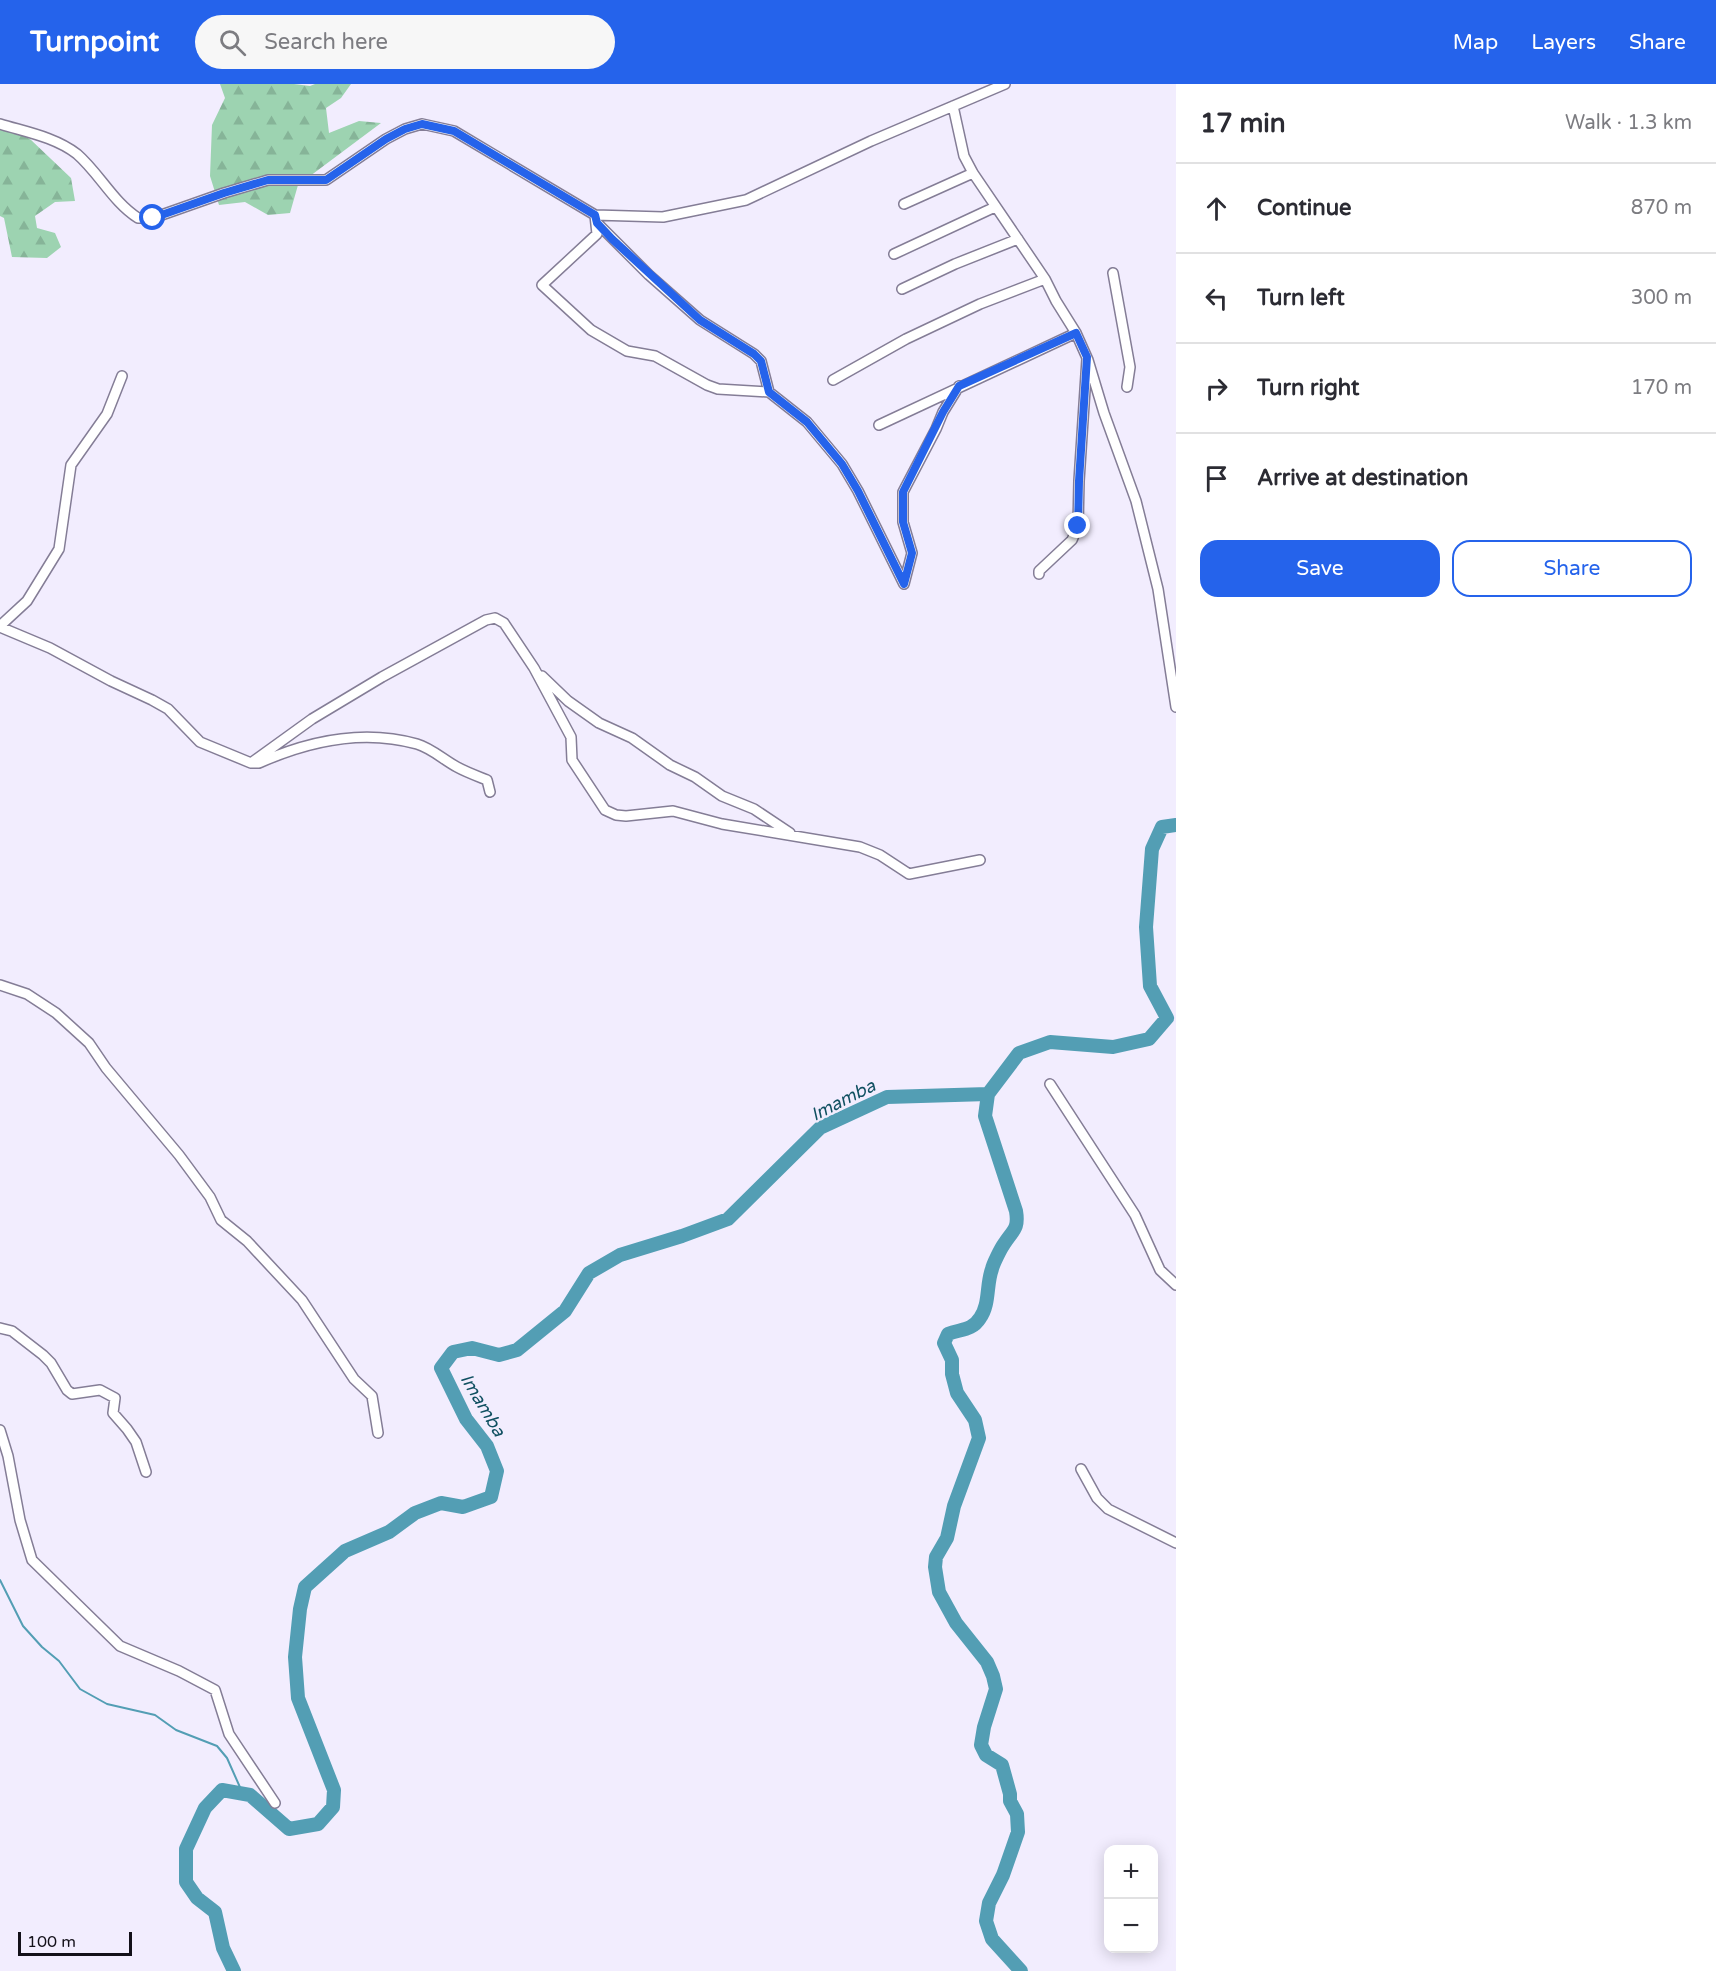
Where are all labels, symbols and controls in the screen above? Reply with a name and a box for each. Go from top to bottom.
search box [195,15,615,69]
text: Turnpoint [30,25,159,59]
icon: search [216,26,249,59]
text: Search here [264,29,388,55]
text: Map [1453,30,1498,55]
text: Layers [1531,30,1596,55]
text: Share [1629,30,1686,55]
text: 17 min [1200,108,1286,139]
text: Walk · 1.3 km [1565,111,1692,135]
icon: ahead [1200,192,1233,225]
text: Continue [1257,195,1352,221]
text: 870 m [1631,196,1692,220]
route start [139,204,165,230]
icon: left [1200,282,1233,315]
text: Turn left [1257,285,1345,311]
text: 300 m [1631,286,1692,310]
icon: right [1200,372,1233,405]
text: Turn right [1257,375,1359,401]
text: 170 m [1631,376,1692,400]
icon: arrive [1200,462,1233,495]
text: Arrive at destination [1257,465,1468,491]
route end [1064,512,1090,538]
button: Save [1200,540,1440,597]
button: Share [1452,540,1692,597]
water label: Imamba [807,1074,880,1126]
water label: Imamba [456,1370,511,1441]
map controls [1104,1845,1158,1953]
button: + [1104,1845,1158,1899]
button: − [1104,1899,1158,1953]
scale bar [18,1929,132,1956]
text: 100 m [27,1932,76,1952]

